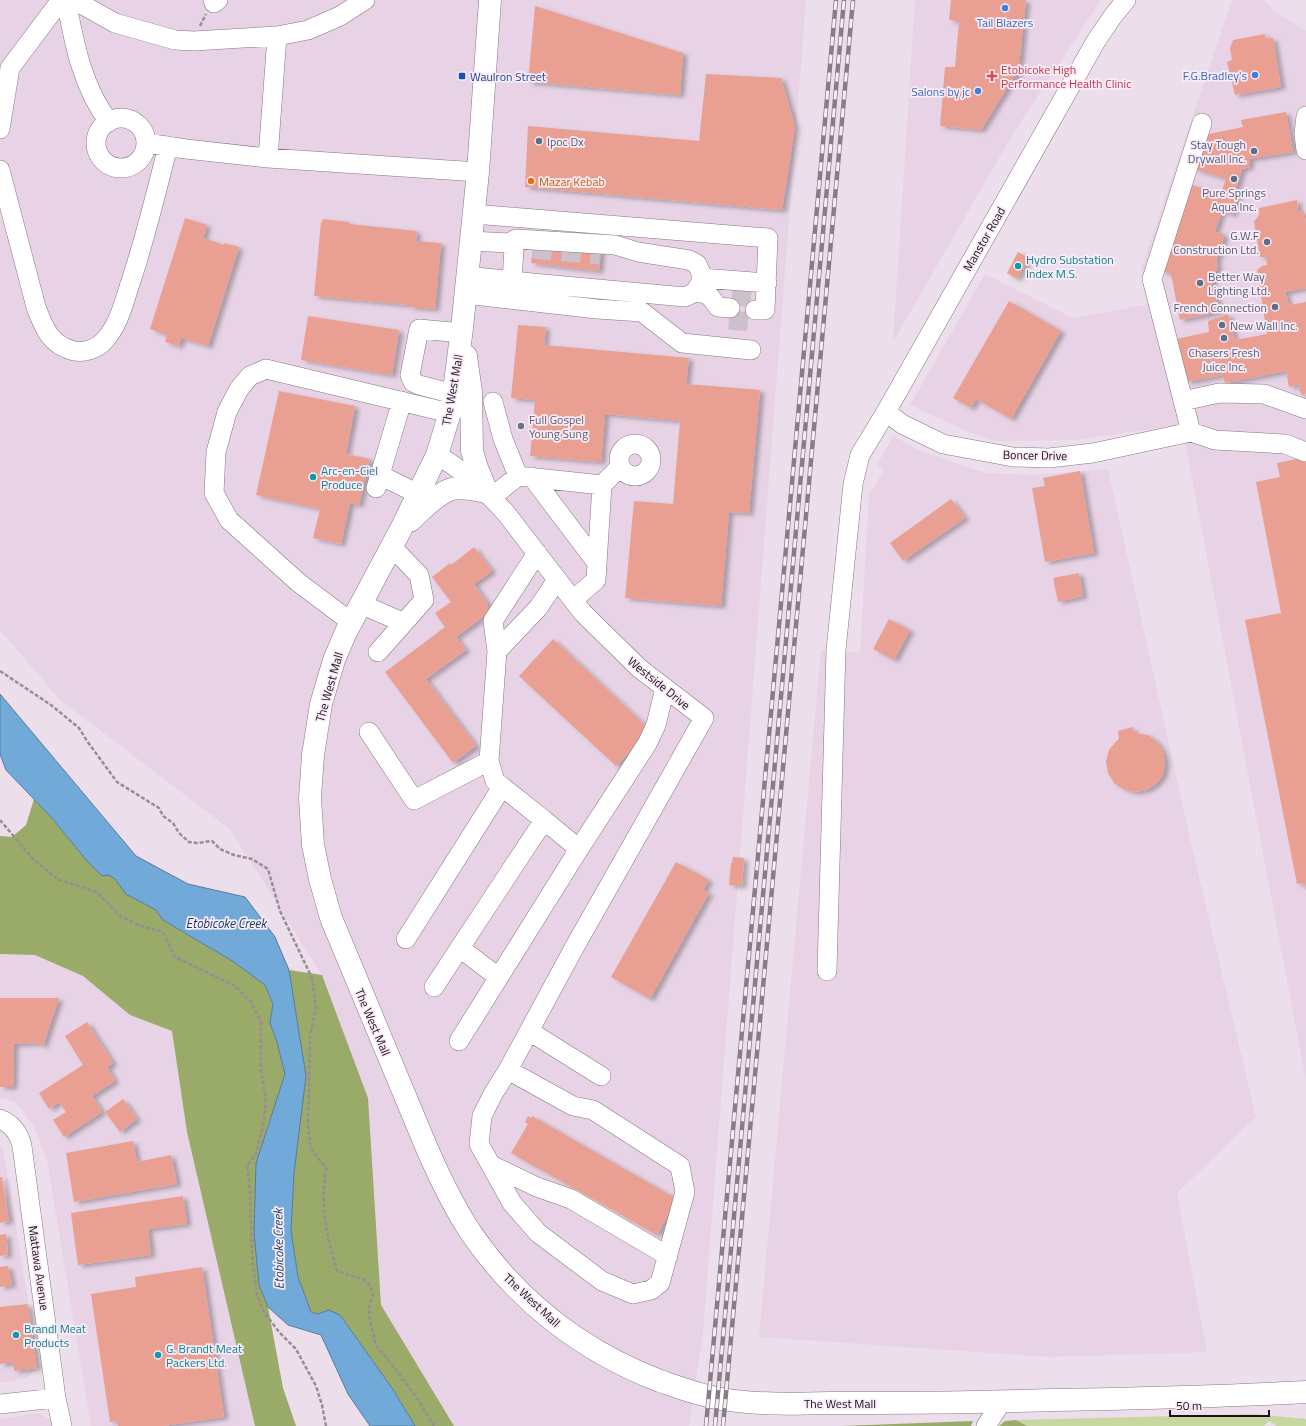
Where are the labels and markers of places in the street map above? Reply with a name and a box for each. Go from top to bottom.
marker: Tail Blazers [1000,3,1010,13]
place label: Tail Blazers [977,13,1034,32]
place label: Etobicoke High Performance Health Clinic [1001,60,1131,93]
place label: F.G.Bradley's [1183,66,1247,85]
place label: Waulron Street [470,67,547,86]
marker: Etobicoke High Performance Health Clinic [986,70,998,82]
marker: F.G.Bradley's [1250,70,1260,80]
marker: Waulron Street [457,71,467,81]
place label: Salons by jc [911,82,970,101]
marker: Salons by jc [973,86,983,96]
place label: Ipoc Dx [547,132,584,151]
place label: Stay Tough Drywall Inc. [1188,135,1246,168]
marker: Ipoc Dx [534,136,544,146]
marker: Stay Tough Drywall Inc. [1249,146,1259,156]
place label: Mazar Kebab [539,172,605,191]
marker: Pure Springs Aqua Inc. [1229,174,1239,184]
marker: Mazar Kebab [526,176,536,186]
place label: Pure Springs Aqua Inc. [1202,183,1266,216]
place label: G.W.F Construction Ltd. [1173,226,1259,259]
marker: G.W.F Construction Ltd. [1262,237,1272,247]
place label: Hydro Substation Index M.S. [1026,250,1114,283]
marker: Hydro Substation Index M.S. [1013,261,1023,271]
place label: Better Way Lighting Ltd. [1208,267,1270,300]
marker: Better Way Lighting Ltd. [1195,278,1205,288]
place label: French Connection [1174,298,1267,317]
marker: French Connection [1270,302,1280,312]
place label: New Wall Inc. [1230,316,1298,335]
marker: New Wall Inc. [1217,320,1227,330]
marker: Chasers Fresh Juice Inc. [1219,333,1229,343]
place label: Chasers Fresh Juice Inc. [1188,343,1260,376]
place label: Full Gospel Young Sung [529,410,588,443]
marker: Full Gospel Young Sung [516,421,526,431]
place label: Arc-en-Ciel Produce [321,461,378,494]
marker: Arc-en-Ciel Produce [308,472,318,482]
place label: Brandl Meat Products [24,1319,87,1352]
marker: Brandl Meat Products [11,1330,21,1340]
place label: G. Brandt Meat Packers Ltd. [166,1339,243,1372]
marker: G. Brandt Meat Packers Ltd. [153,1350,163,1360]

